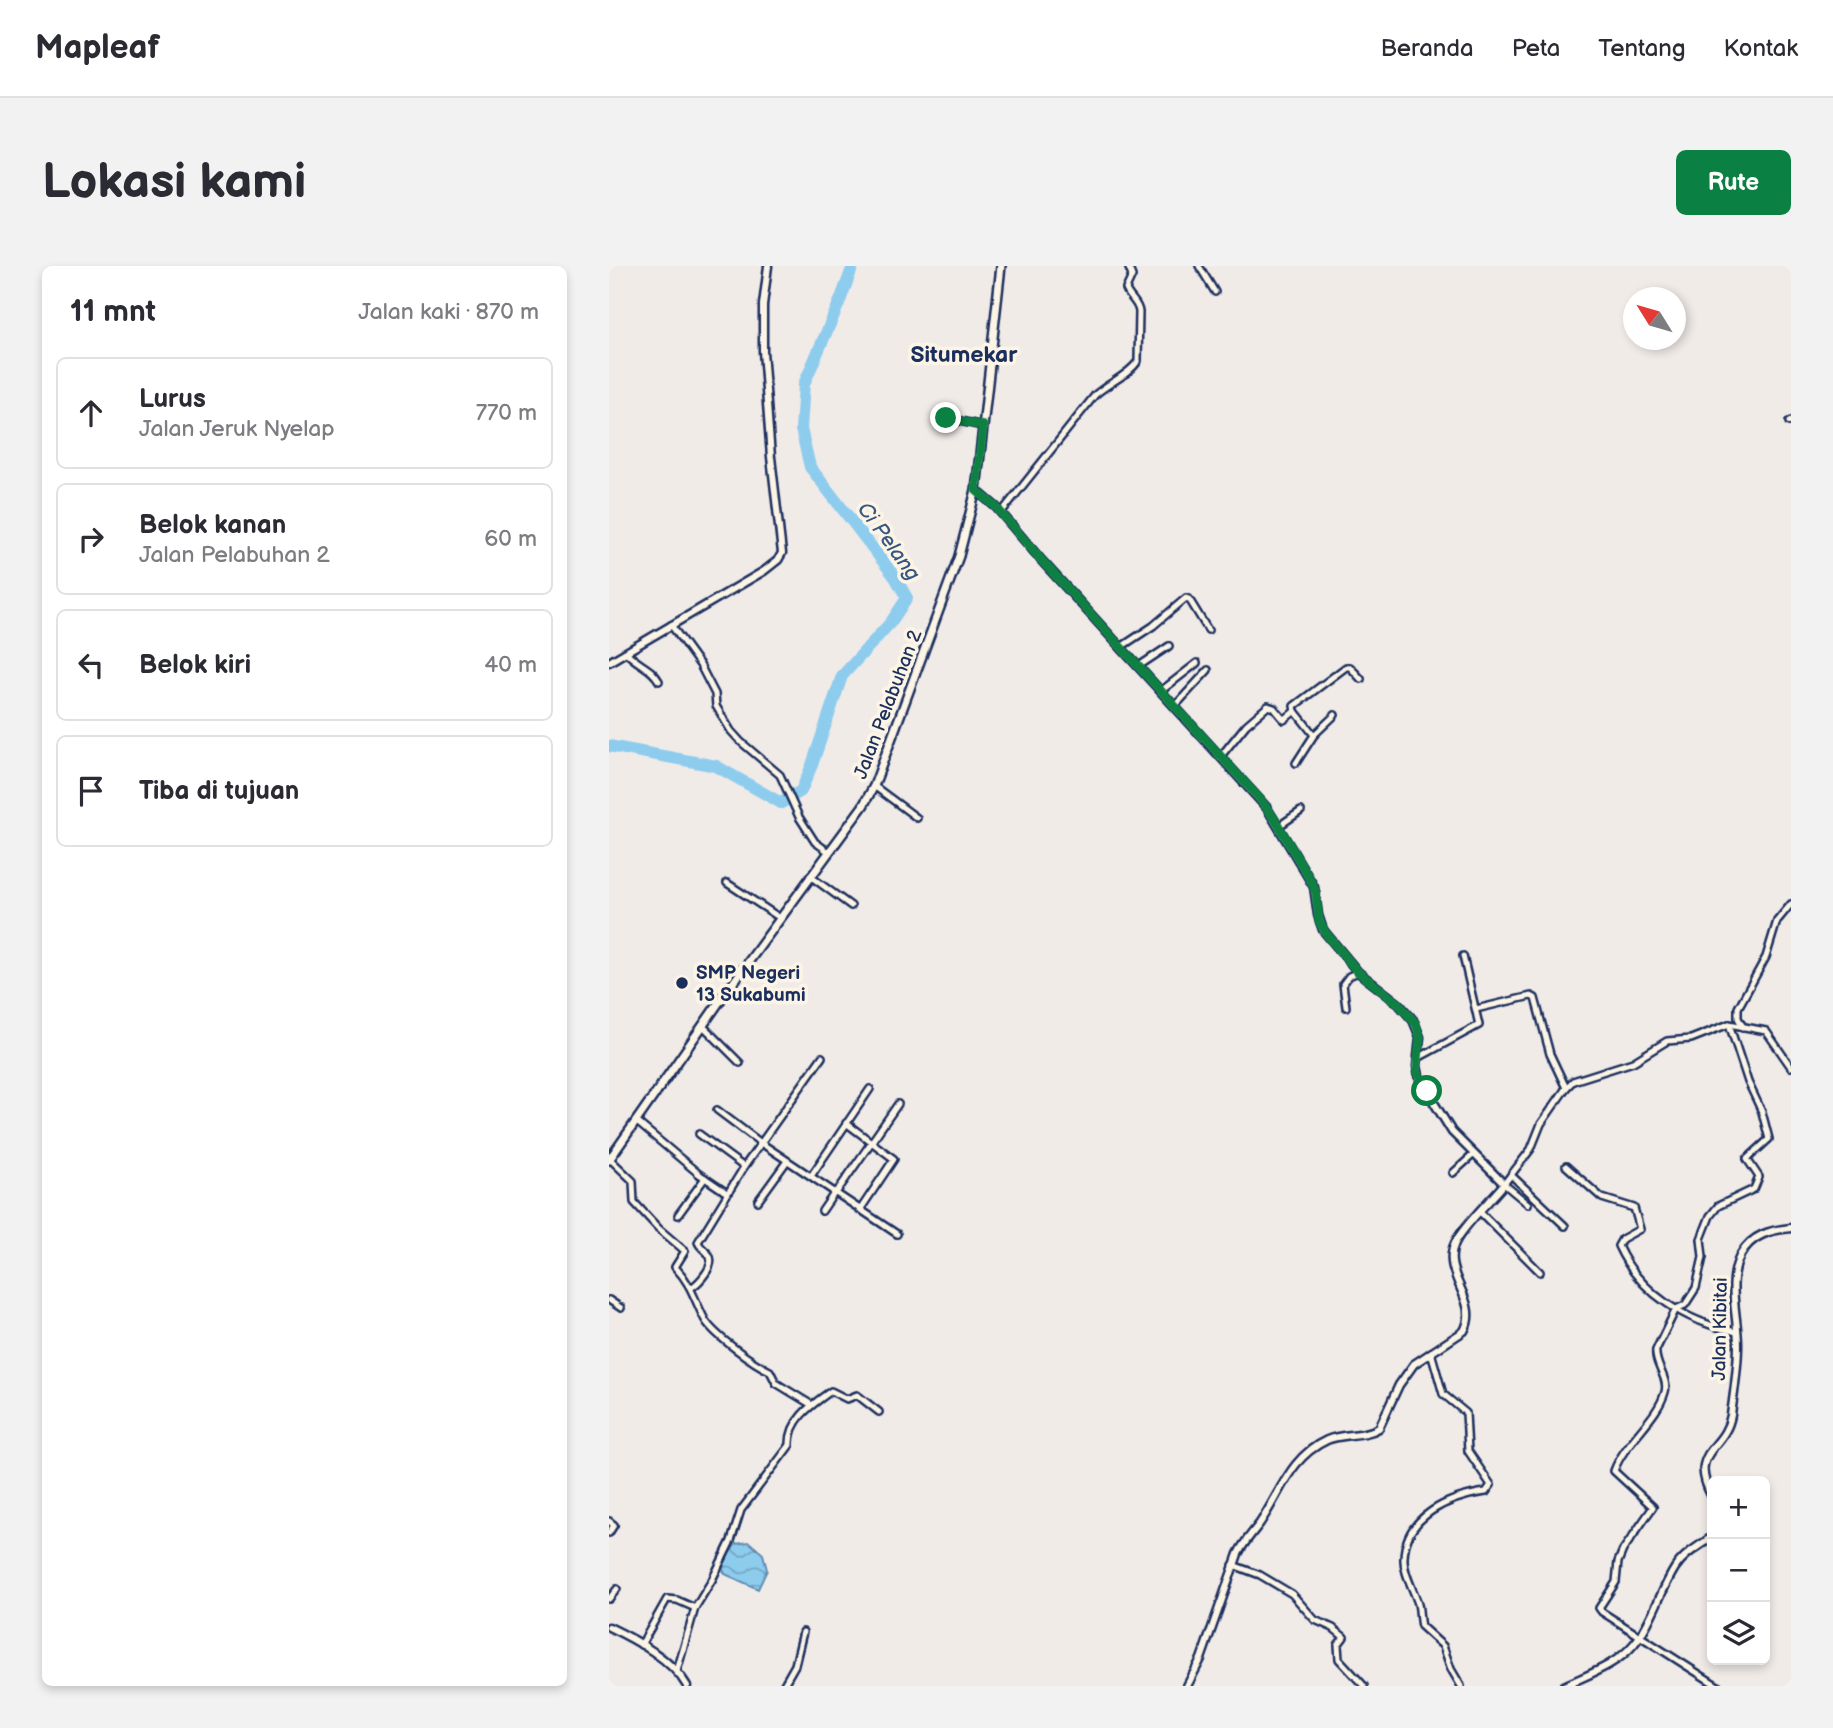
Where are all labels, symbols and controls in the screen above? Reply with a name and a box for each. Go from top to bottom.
text: Mapleaf [35,28,160,68]
text: Beranda [1380,34,1474,63]
text: Peta [1512,34,1560,63]
text: Tentang [1598,34,1686,63]
text: Kontak [1724,34,1798,63]
button: Rute [1676,150,1791,215]
text: Lokasi kami [42,153,306,212]
north arrow [1623,287,1686,350]
text: 11 mnt [70,294,156,330]
text: Jalan kaki · 870 m [358,298,539,326]
district label: Situmekar [911,341,1018,369]
text: Lurus [139,384,206,415]
icon: ahead [72,394,110,432]
text: 770 m [476,399,537,427]
route end [930,402,961,433]
text: Jalan Jeruk Nyelap [139,415,335,443]
water label: Ci Pelang [852,497,925,586]
text: Belok kanan [139,510,286,541]
icon: right [72,520,110,558]
text: 60 m [484,525,537,553]
text: Jalan Pelabuhan 2 [139,541,330,569]
street label: Jalan Pelabuhan 2 [849,626,928,782]
icon: left [72,646,110,684]
text: Belok kiri [139,650,251,681]
text: 40 m [484,651,537,679]
icon: arrive [72,772,110,810]
text: Tiba di tujuan [139,776,299,807]
place label: SMP Negeri 13 Sukabumi [696,962,806,1007]
marker: SMP Negeri 13 Sukabumi [674,975,690,991]
route start [1411,1075,1442,1106]
street label: Jalan Kibitai [1708,1277,1733,1381]
map controls [1707,1476,1770,1665]
button: + [1707,1476,1770,1539]
button: − [1707,1539,1770,1602]
button: layers [1707,1602,1770,1665]

